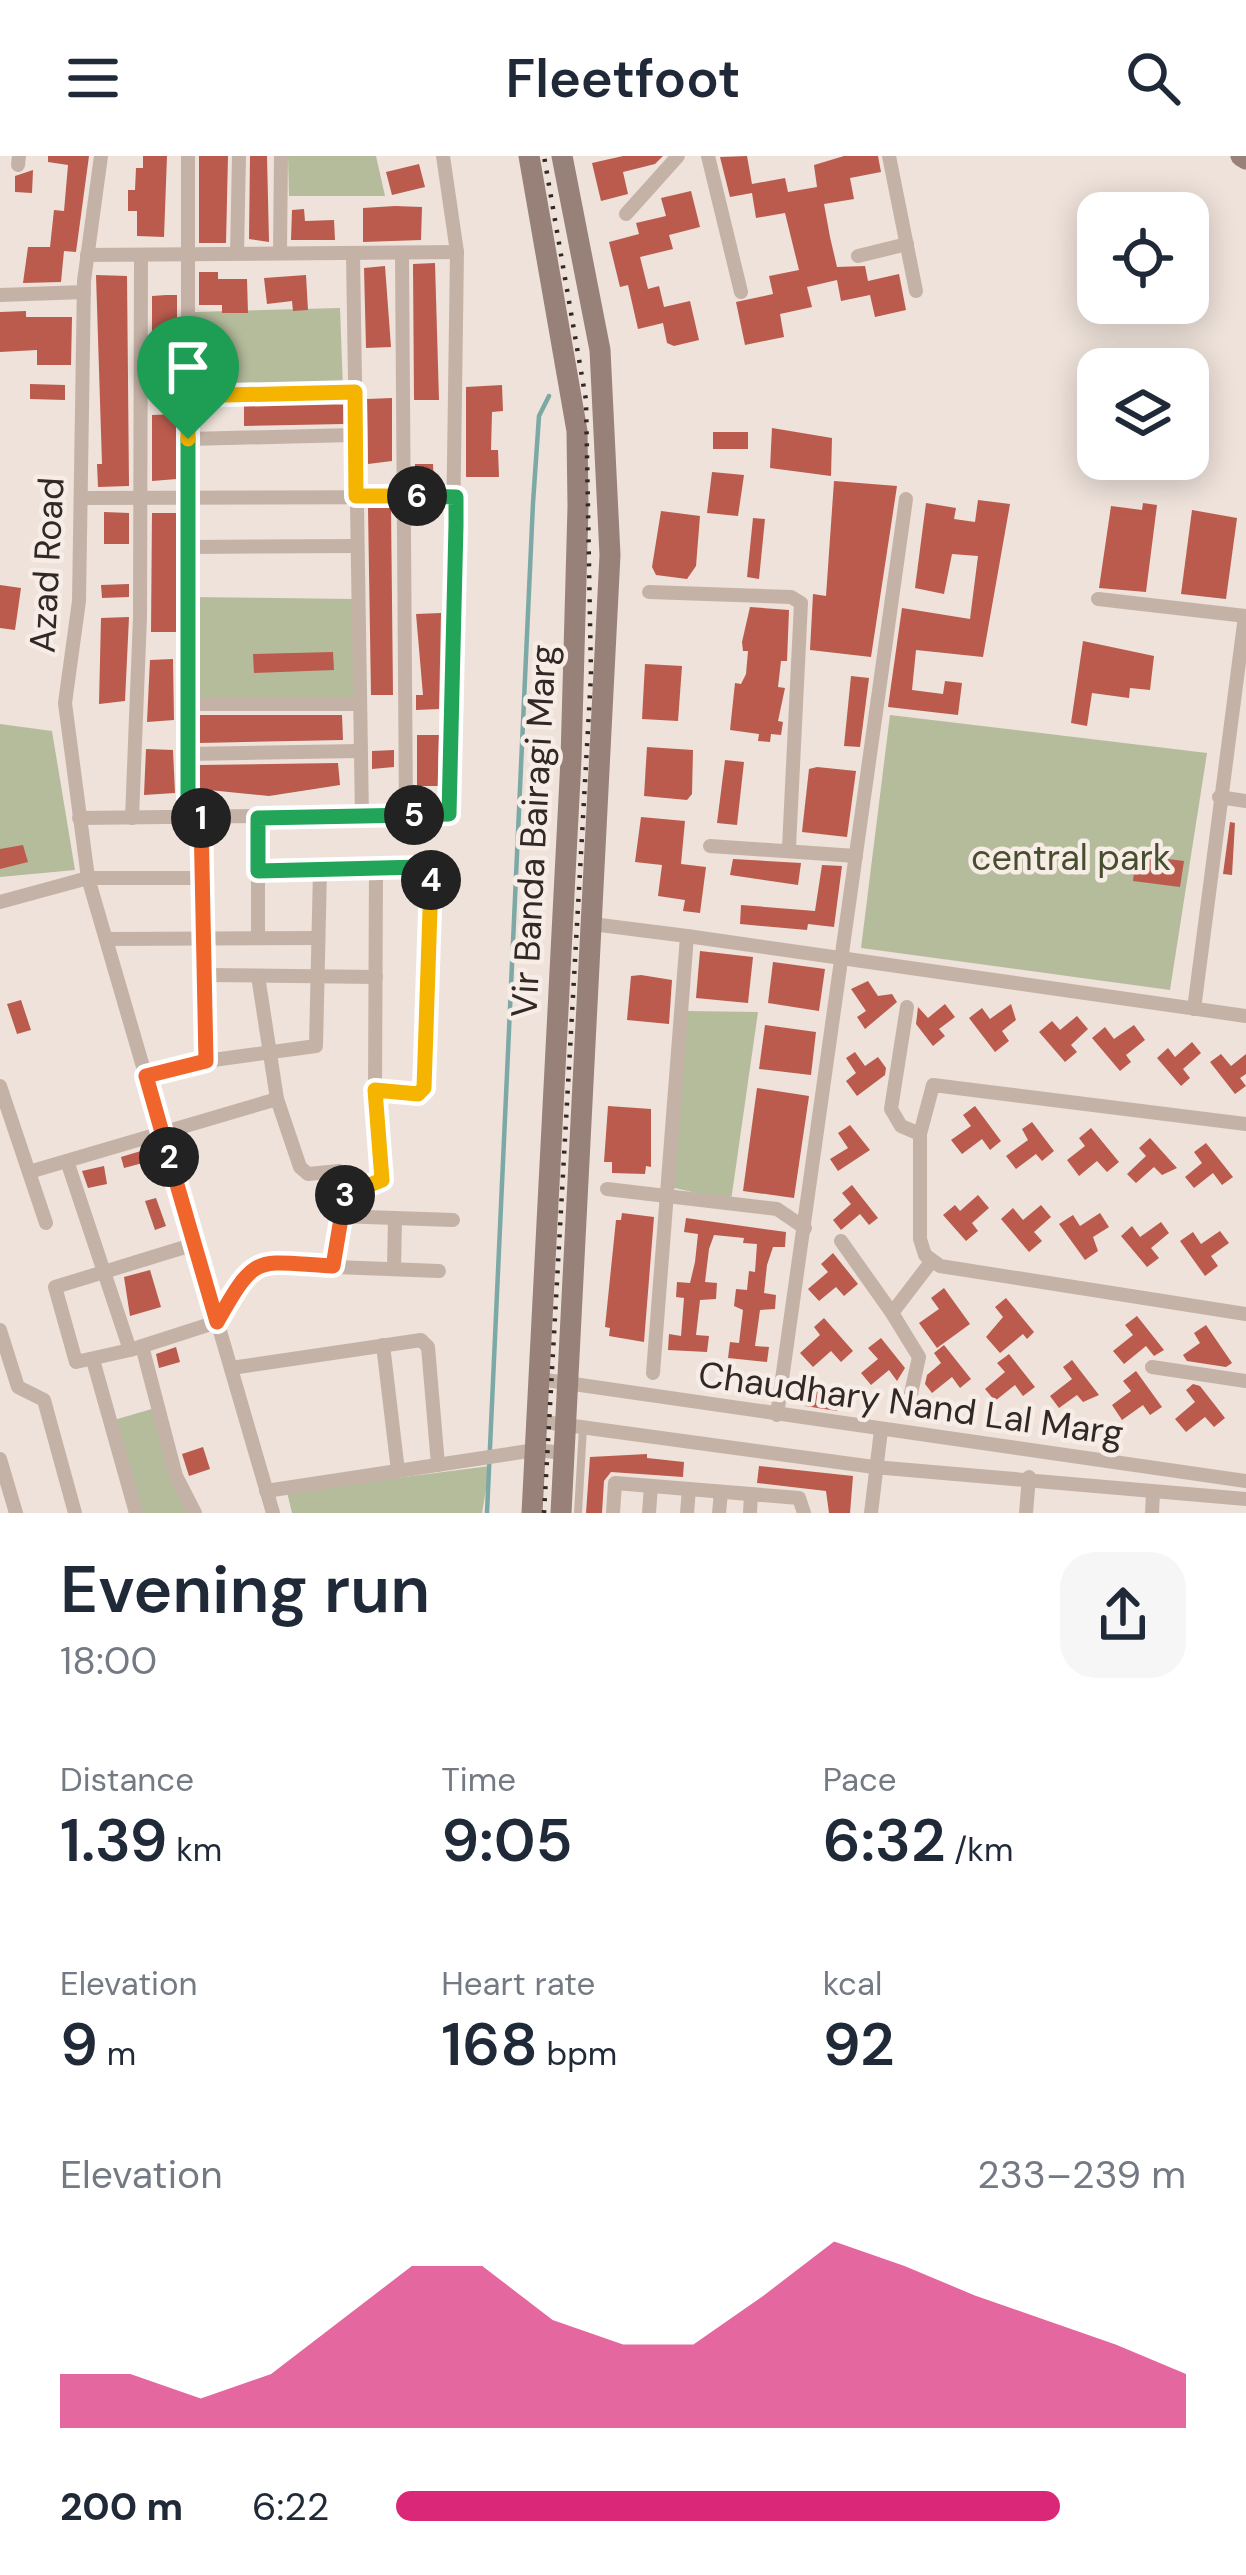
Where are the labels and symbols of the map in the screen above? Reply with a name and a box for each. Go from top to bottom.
pin [137,316,239,439]
pin: 6 [387,466,447,526]
street label: Azad Road [18,476,75,654]
street label: Vir Banda Bairagi Marg [500,643,567,1019]
pin: 5 [384,785,444,845]
pin: 1 [171,788,231,848]
park label: central park [971,834,1171,881]
pin: 4 [401,850,461,910]
pin: 2 [139,1127,199,1187]
pin: 3 [315,1165,375,1225]
street label: Chaudhary Nand Lal Marg [695,1350,1126,1457]

